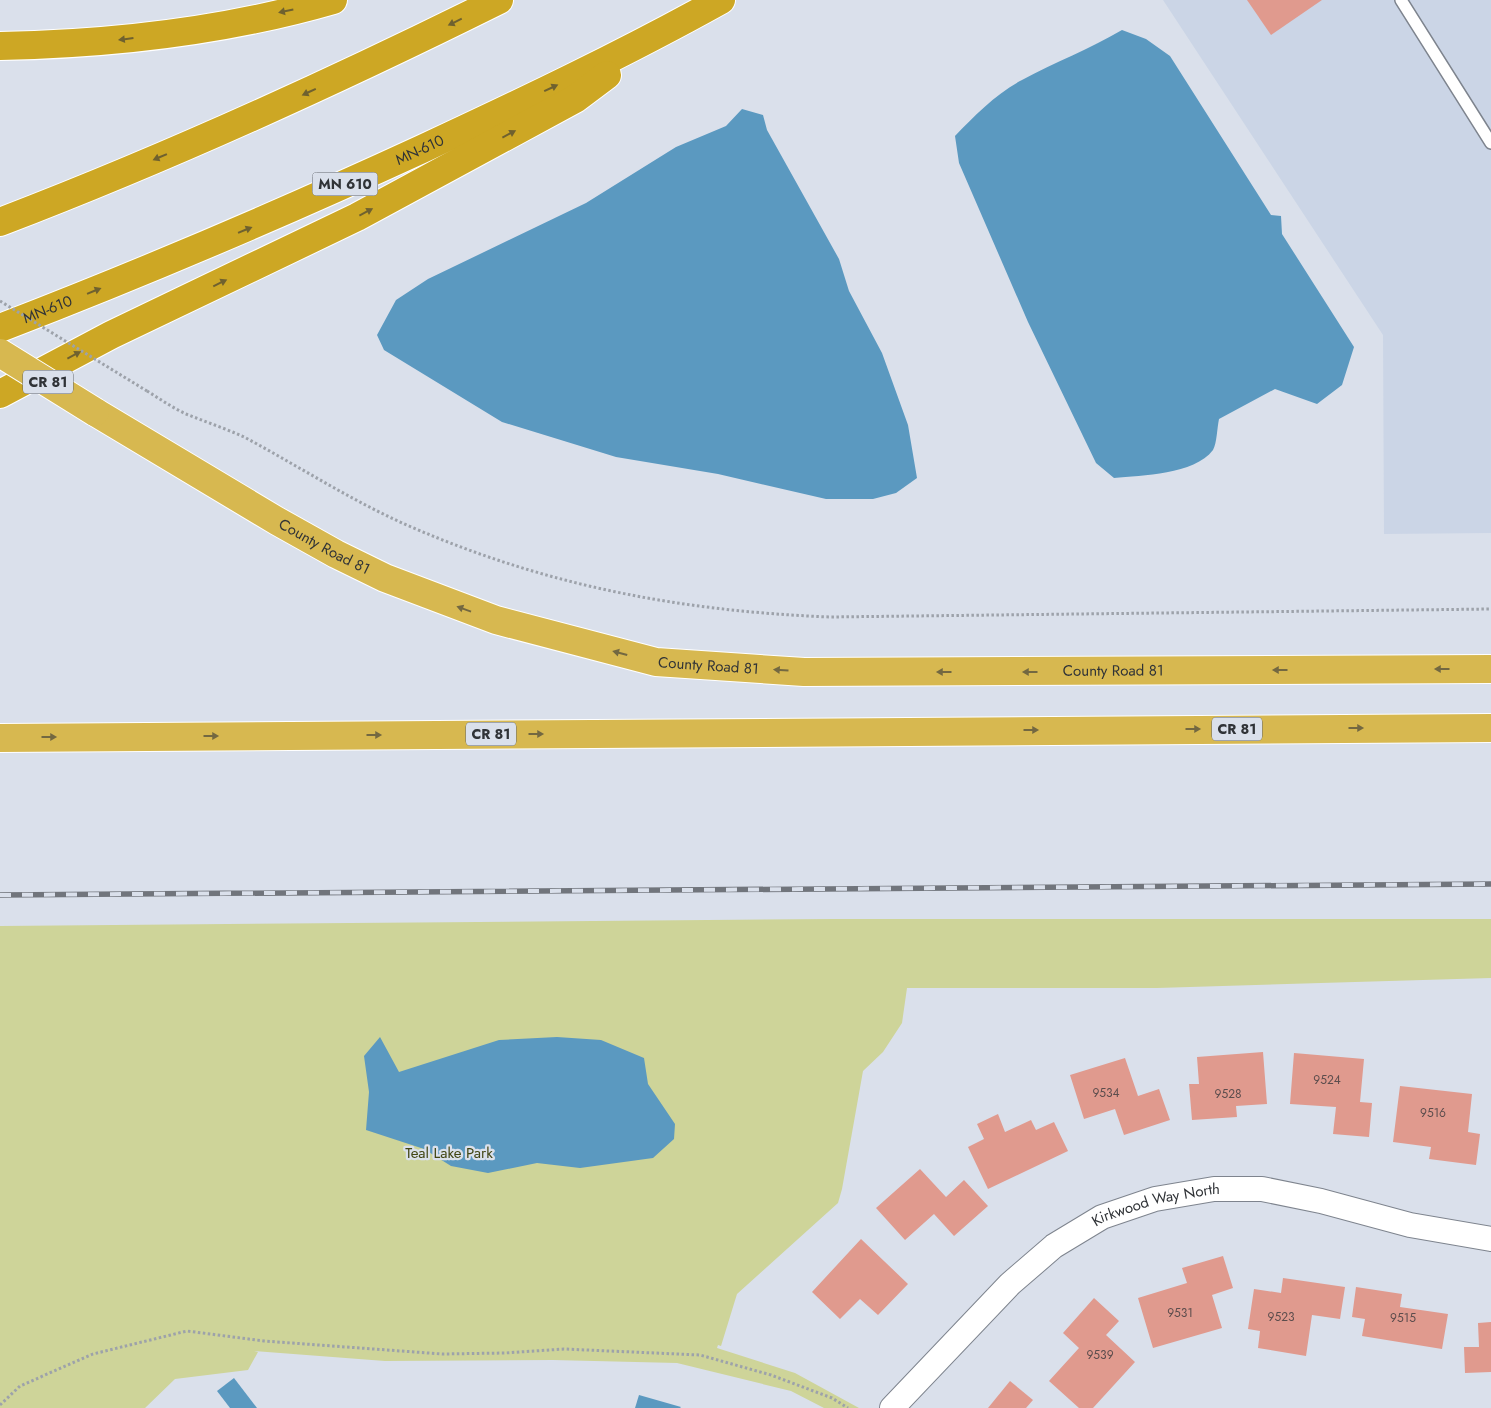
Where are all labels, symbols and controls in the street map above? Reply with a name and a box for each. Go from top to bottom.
one-way arrow [278,8,294,16]
one-way arrow [448,18,462,26]
one-way arrow [118,35,134,43]
one-way arrow [544,84,558,92]
one-way arrow [301,87,316,96]
street label: MN-610 [392,129,448,171]
one-way arrow [502,130,516,139]
one-way arrow [153,154,167,162]
road number: MN 610 [312,172,378,195]
one-way arrow [359,208,373,216]
one-way arrow [238,225,252,233]
one-way arrow [213,279,227,287]
one-way arrow [87,287,102,295]
street label: MN-610 [20,290,76,329]
one-way arrow [67,351,81,359]
road number: CR 81 [23,371,73,394]
street label: County Road 81 [275,513,374,580]
one-way arrow [456,605,471,613]
one-way arrow [613,648,628,656]
street label: County Road 81 [657,651,760,680]
street label: County Road 81 [1063,659,1164,682]
one-way arrow [1434,665,1450,673]
one-way arrow [773,666,789,674]
one-way arrow [1272,666,1288,674]
one-way arrow [936,668,952,676]
one-way arrow [1022,668,1038,676]
road number: CR 81 [1212,718,1262,741]
road number: CR 81 [466,722,516,746]
one-way arrow [1348,724,1364,732]
one-way arrow [1186,725,1202,733]
one-way arrow [1023,726,1039,734]
one-way arrow [528,730,544,738]
one-way arrow [366,731,382,739]
one-way arrow [203,732,219,740]
one-way arrow [41,733,57,741]
house number: 9524 [1313,1071,1341,1089]
house number: 9534 [1092,1084,1120,1102]
house number: 9528 [1214,1085,1242,1103]
house number: 9516 [1420,1104,1446,1122]
park label: Teal Lake Park [405,1142,493,1164]
street label: Kirkwood Way North [1087,1178,1220,1232]
house number: 9531 [1167,1304,1193,1322]
house number: 9523 [1267,1308,1295,1326]
house number: 9515 [1390,1309,1416,1327]
house number: 9539 [1086,1346,1114,1364]

